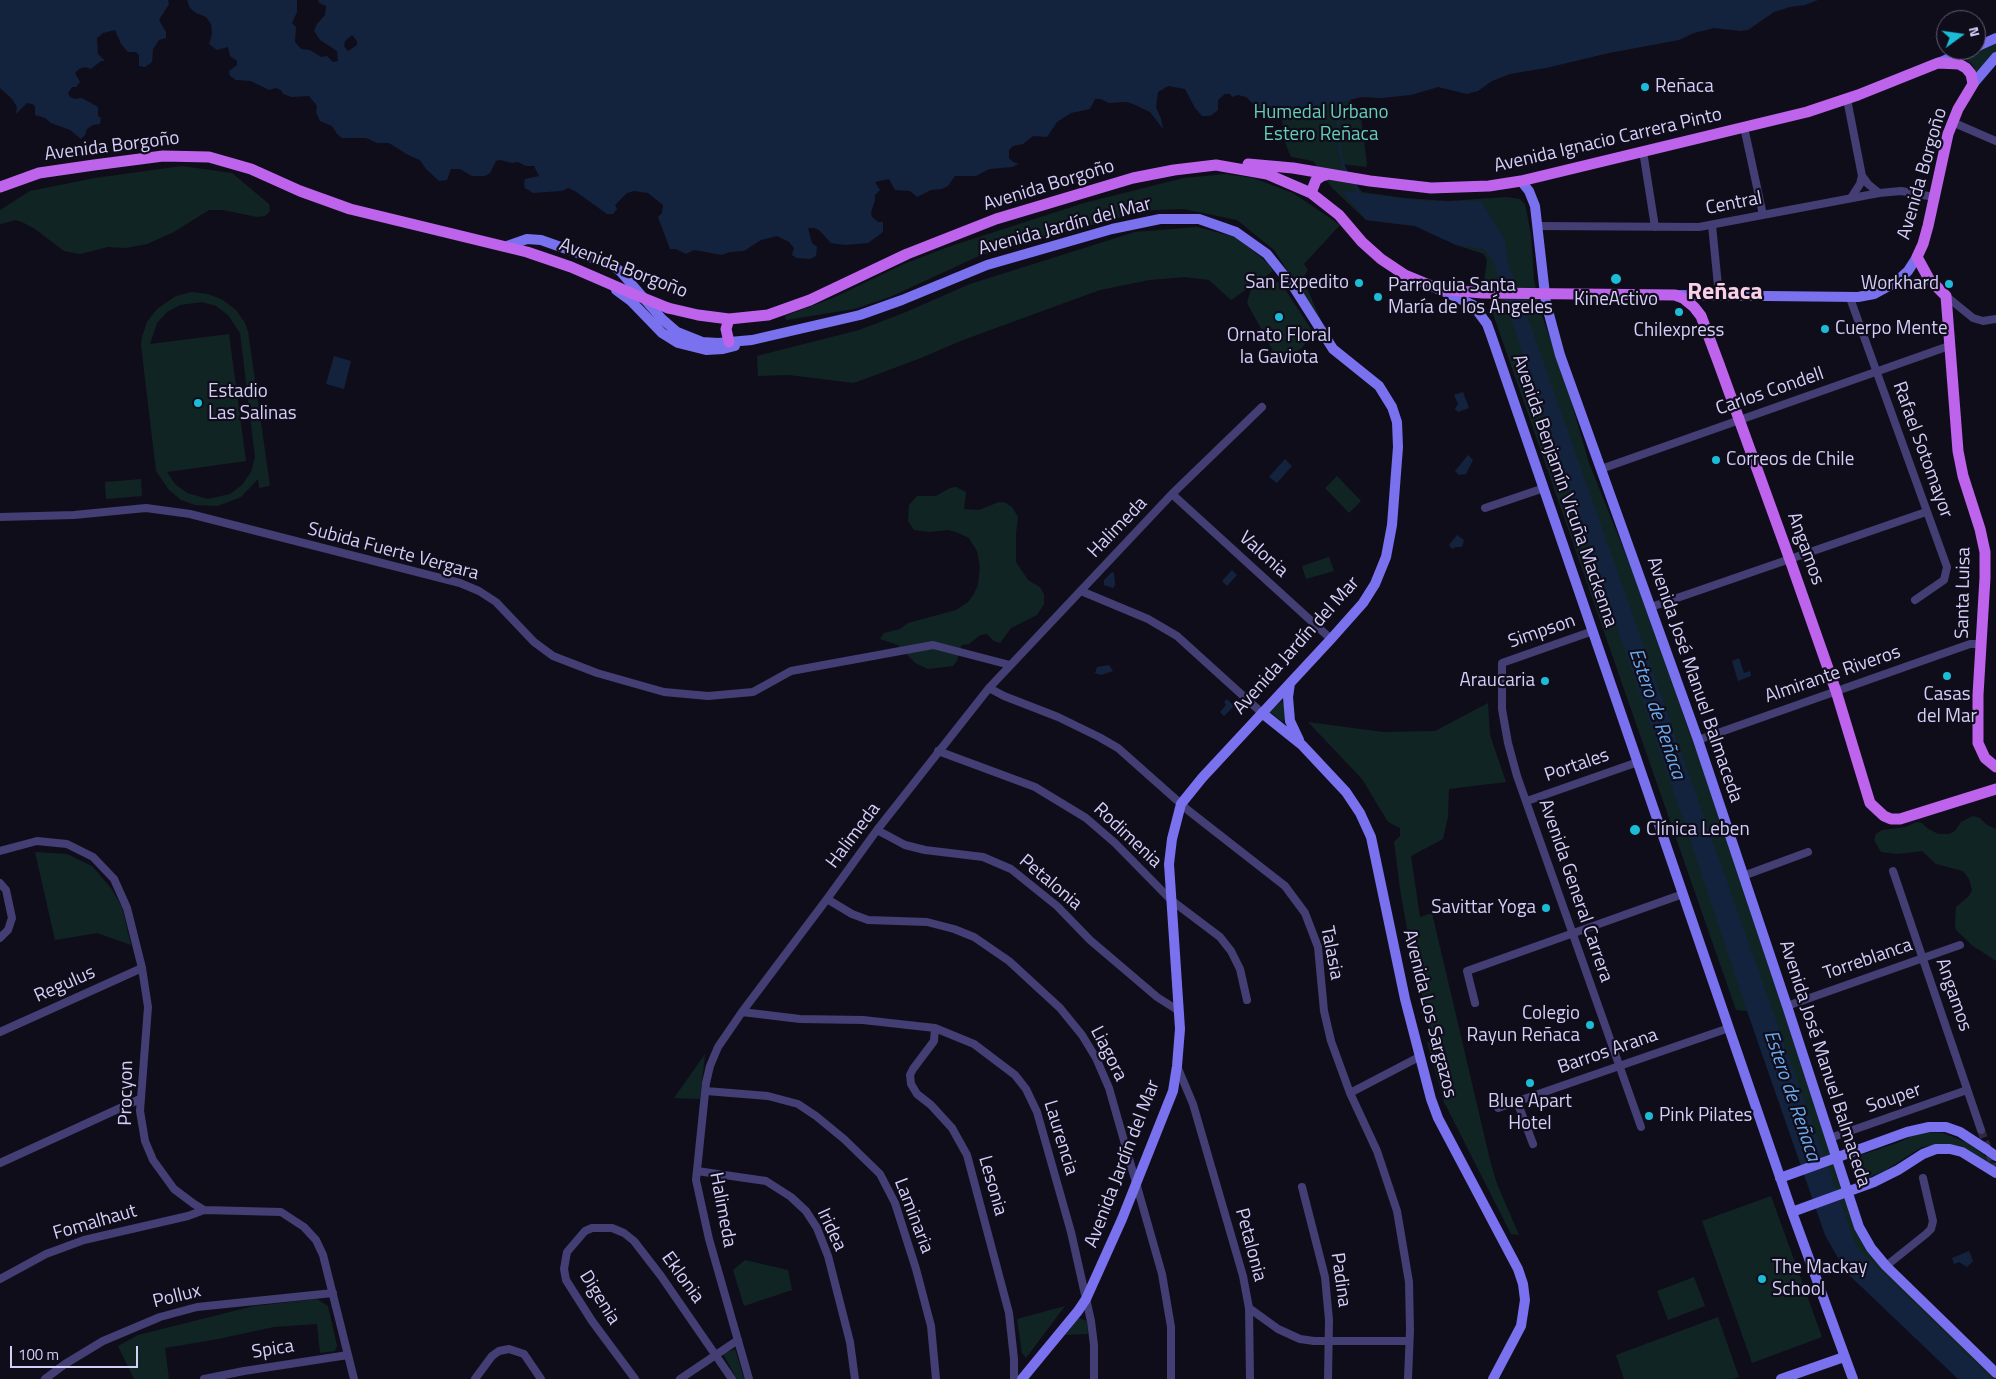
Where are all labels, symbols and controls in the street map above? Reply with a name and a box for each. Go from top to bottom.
north arrow [1936,10,1986,60]
text: N [1964,24,1986,39]
place label: Reñaca [1655,76,1714,98]
marker: Reñaca [1639,81,1651,93]
park label: Humedal Urbano Estero Reñaca [1253,102,1389,146]
street label: Avenida Ignacio Carrera Pinto [1492,104,1724,178]
street label: Avenida Borgoño [1893,106,1953,242]
street label: Avenida Borgoño [43,127,181,167]
street label: Avenida Borgoño [981,155,1117,217]
street label: Central [1704,187,1764,221]
street label: Avenida Jardín del Mar [976,193,1154,261]
street label: Avenida Borgoño [555,234,691,304]
place label: San Expedito [1245,272,1349,294]
marker: KineActivo [1609,272,1623,286]
place label: Workhard [1861,273,1939,295]
place label: Parroquia Santa María de los Ángeles [1388,275,1553,319]
marker: San Expedito [1353,277,1365,289]
marker: Workhard [1943,278,1955,290]
district label: Reñaca [1687,279,1763,307]
place label: KineActivo [1574,289,1658,311]
marker: Parroquia Santa María de los Ángeles [1372,291,1384,303]
marker: Chilexpress [1673,306,1685,318]
marker: Ornato Floral la Gaviota [1273,311,1285,323]
place label: Cuerpo Mente [1835,318,1947,340]
place label: Chilexpress [1634,320,1724,342]
marker: Cuerpo Mente [1819,323,1831,335]
place label: Ornato Floral la Gaviota [1227,325,1331,369]
street label: Avenida Benjamín Vicuña Mackenna [1507,352,1621,630]
street label: Carlos Condell [1713,363,1827,421]
street label: Rafael Sotomayor [1887,379,1957,521]
place label: Estadio Las Salinas [208,381,297,425]
marker: Estadio Las Salinas [192,397,204,409]
place label: Correos de Chile [1726,449,1854,471]
marker: Correos de Chile [1710,454,1722,466]
street label: Halimeda [1083,493,1153,563]
street label: Angamos [1781,510,1829,588]
street label: Subida Fuerte Vergara [305,518,481,586]
street label: Valonia [1234,527,1292,583]
street label: Santa Luisa [1952,547,1976,639]
street label: Avenida José Manuel Balmaceda [1641,554,1747,806]
street label: Avenida Jardín del Mar [1229,572,1365,720]
street label: Simpson [1505,610,1579,654]
street label: Almirante Riveros [1762,641,1904,709]
water label: Estero de Reñaca [1622,646,1690,782]
place label: Araucaria [1459,670,1535,692]
marker: Casas del Mar [1941,670,1953,682]
marker: Araucaria [1539,675,1551,687]
place label: Casas del Mar [1917,684,1977,728]
street label: Portales [1542,744,1612,788]
street label: Avenida General Carrera [1533,797,1617,985]
street label: Halimeda [822,799,886,873]
street label: Rodimenia [1088,799,1166,873]
place label: Clínica Leben [1646,819,1750,841]
marker: Clínica Leben [1628,823,1642,837]
street label: Petalonia [1014,850,1086,916]
place label: Savittar Yoga [1431,897,1536,919]
marker: Savittar Yoga [1540,902,1552,914]
street label: Talasia [1315,924,1347,982]
street label: Avenida Los Sargazos [1397,927,1461,1101]
street label: Torreblanca [1820,934,1916,986]
street label: Avenida José Manuel Balmaceda [1773,938,1875,1190]
street label: Angamos [1930,956,1976,1034]
street label: Regulus [31,962,99,1008]
place label: Colegio Rayun Reñaca [1467,1003,1580,1047]
marker: Colegio Rayun Reñaca [1584,1019,1596,1031]
street label: Liagora [1085,1023,1131,1085]
street label: Barros Arana [1555,1024,1661,1080]
water label: Estero de Reñaca [1757,1028,1825,1164]
street label: Procyon [115,1060,139,1126]
street label: Avenida Jardín del Mar [1080,1077,1166,1251]
marker: Blue Apart Hotel [1524,1077,1536,1089]
street label: Souper [1864,1079,1924,1119]
place label: Blue Apart Hotel [1488,1091,1572,1135]
street label: Laurencia [1038,1098,1082,1178]
place label: Pink Pilates [1659,1105,1752,1127]
marker: Pink Pilates [1643,1110,1655,1122]
street label: Lesonia [973,1153,1011,1219]
street label: Halimeda [704,1171,740,1249]
street label: Laminaria [888,1175,938,1257]
street label: Fomalhaut [51,1200,139,1246]
street label: Iridea [811,1205,851,1255]
street label: Petalonia [1229,1206,1271,1284]
street label: Eklonia [656,1248,708,1308]
street label: Padina [1325,1251,1355,1309]
place label: The Mackay School [1772,1257,1867,1301]
street label: Digenia [574,1267,624,1329]
marker: The Mackay School [1756,1273,1768,1285]
street label: Pollux [151,1280,203,1314]
street label: Spica [250,1335,296,1365]
scale bar [12,1336,140,1368]
text: 100 m [18,1343,59,1366]

